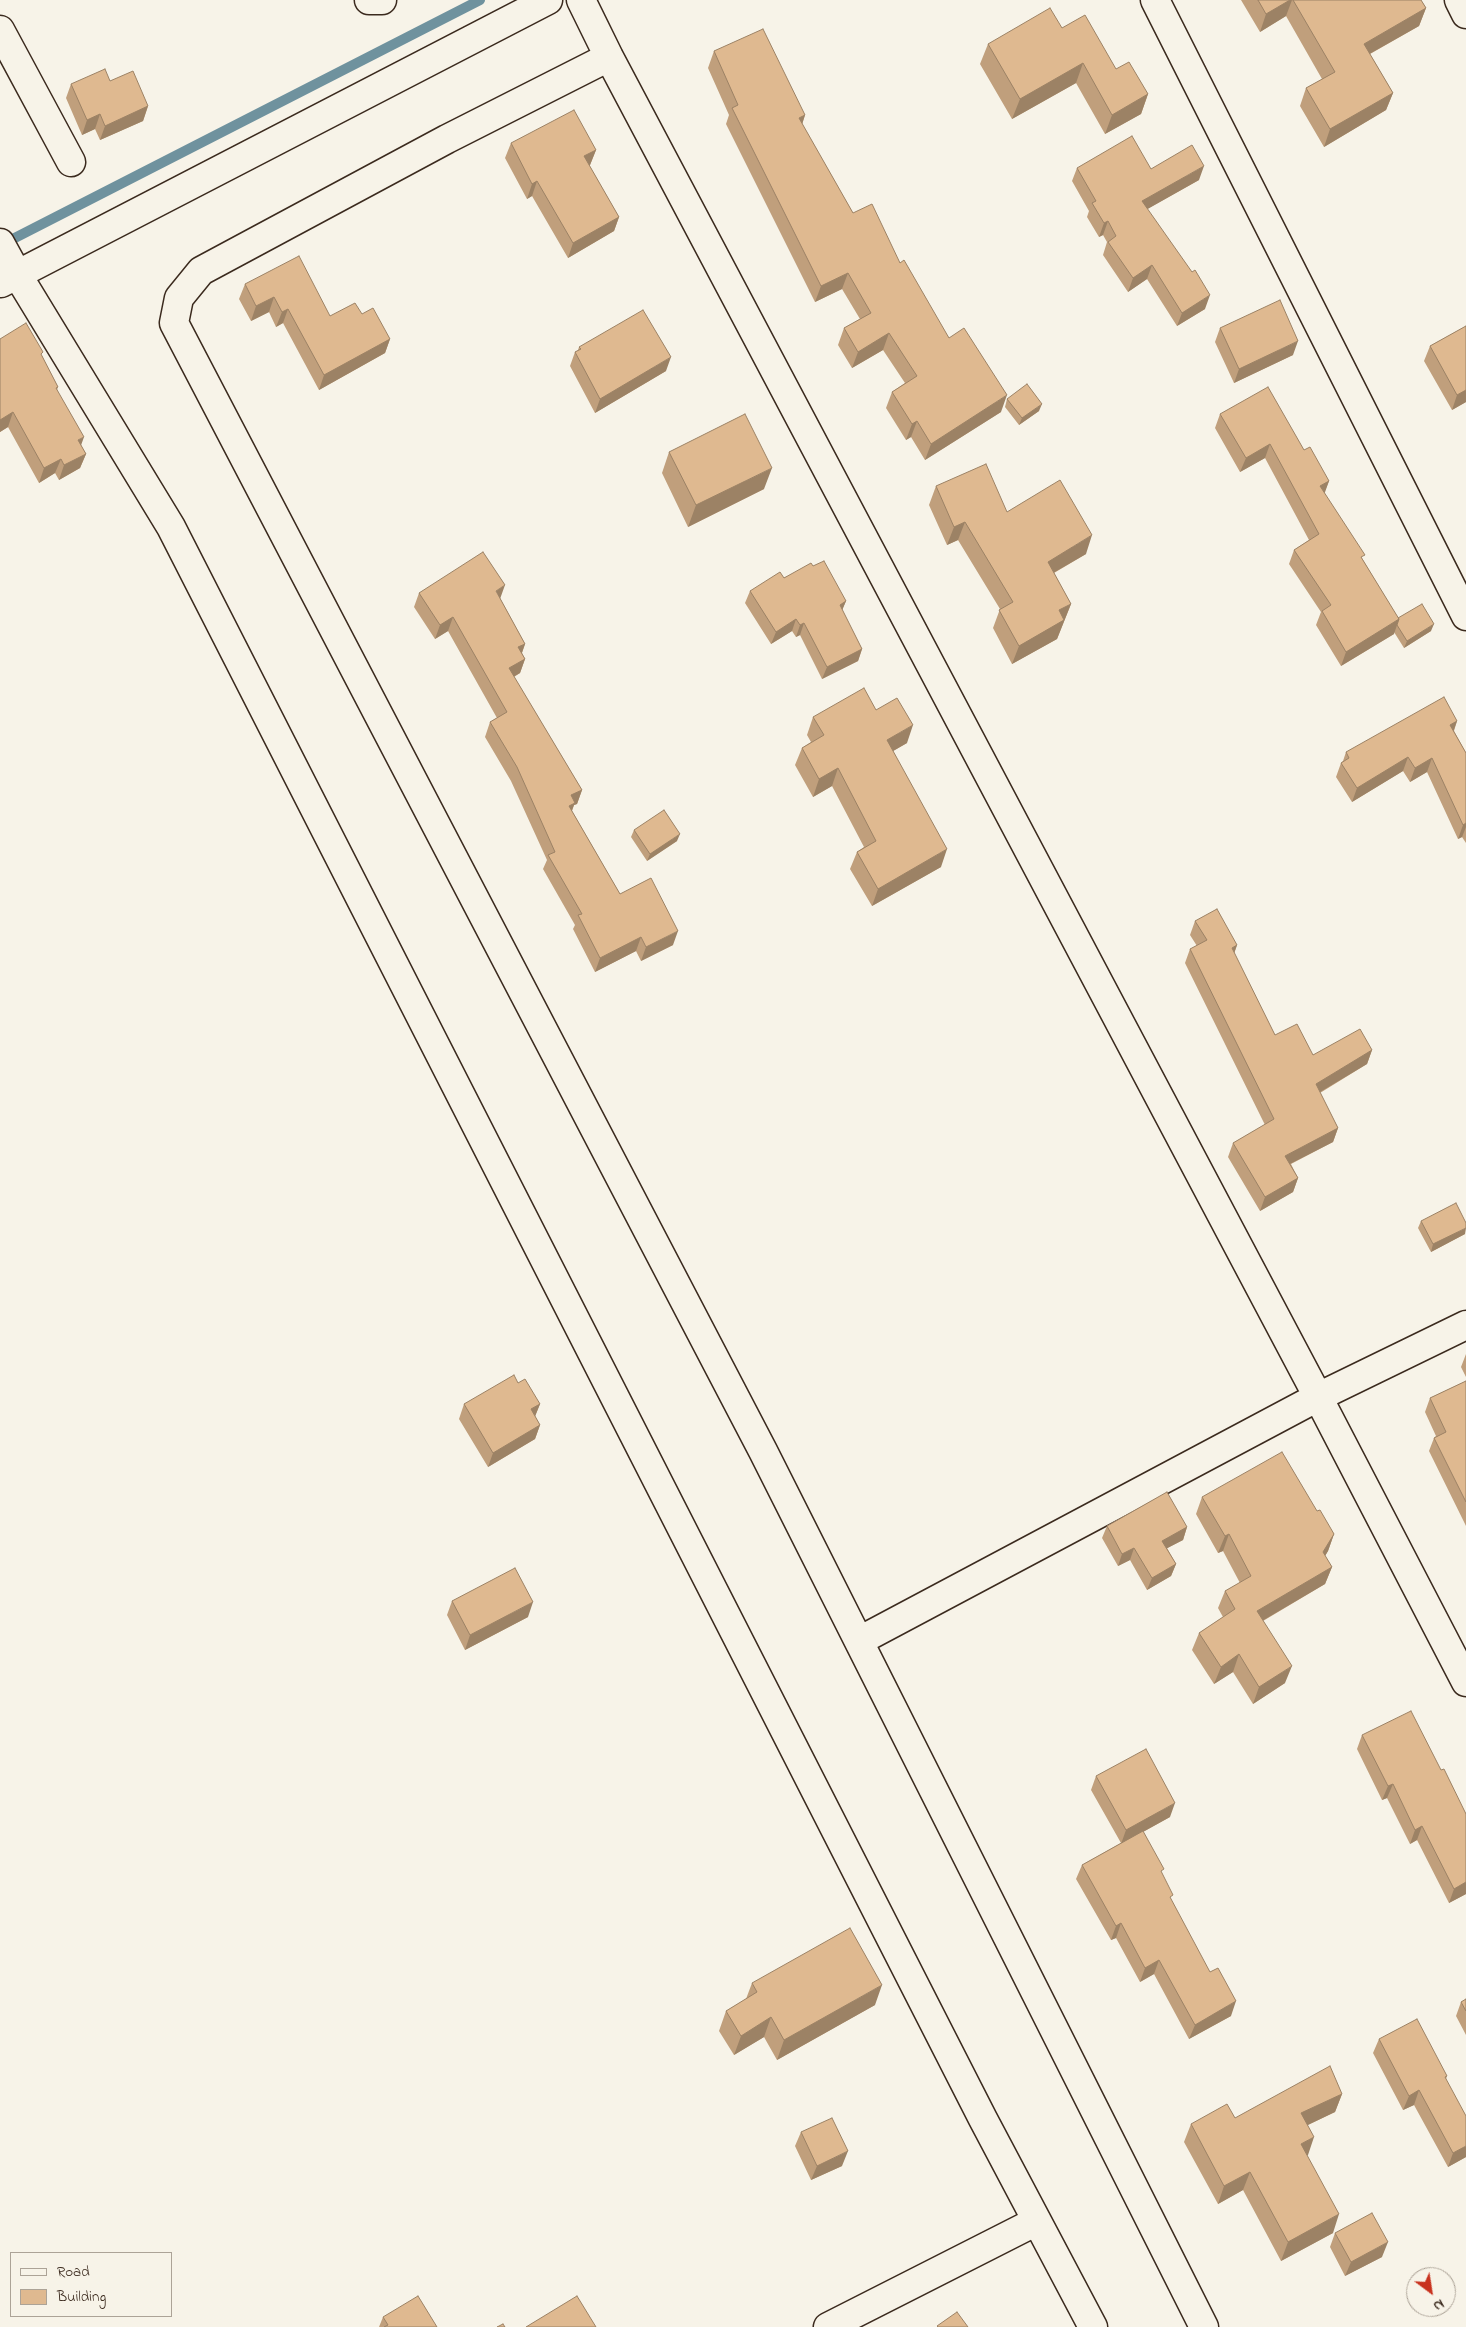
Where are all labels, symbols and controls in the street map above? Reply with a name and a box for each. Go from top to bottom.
legend [10,2252,172,2317]
text: Road [57,2261,90,2283]
north arrow [1406,2267,1456,2317]
text: Building [57,2286,106,2308]
text: N [1429,2293,1448,2316]

